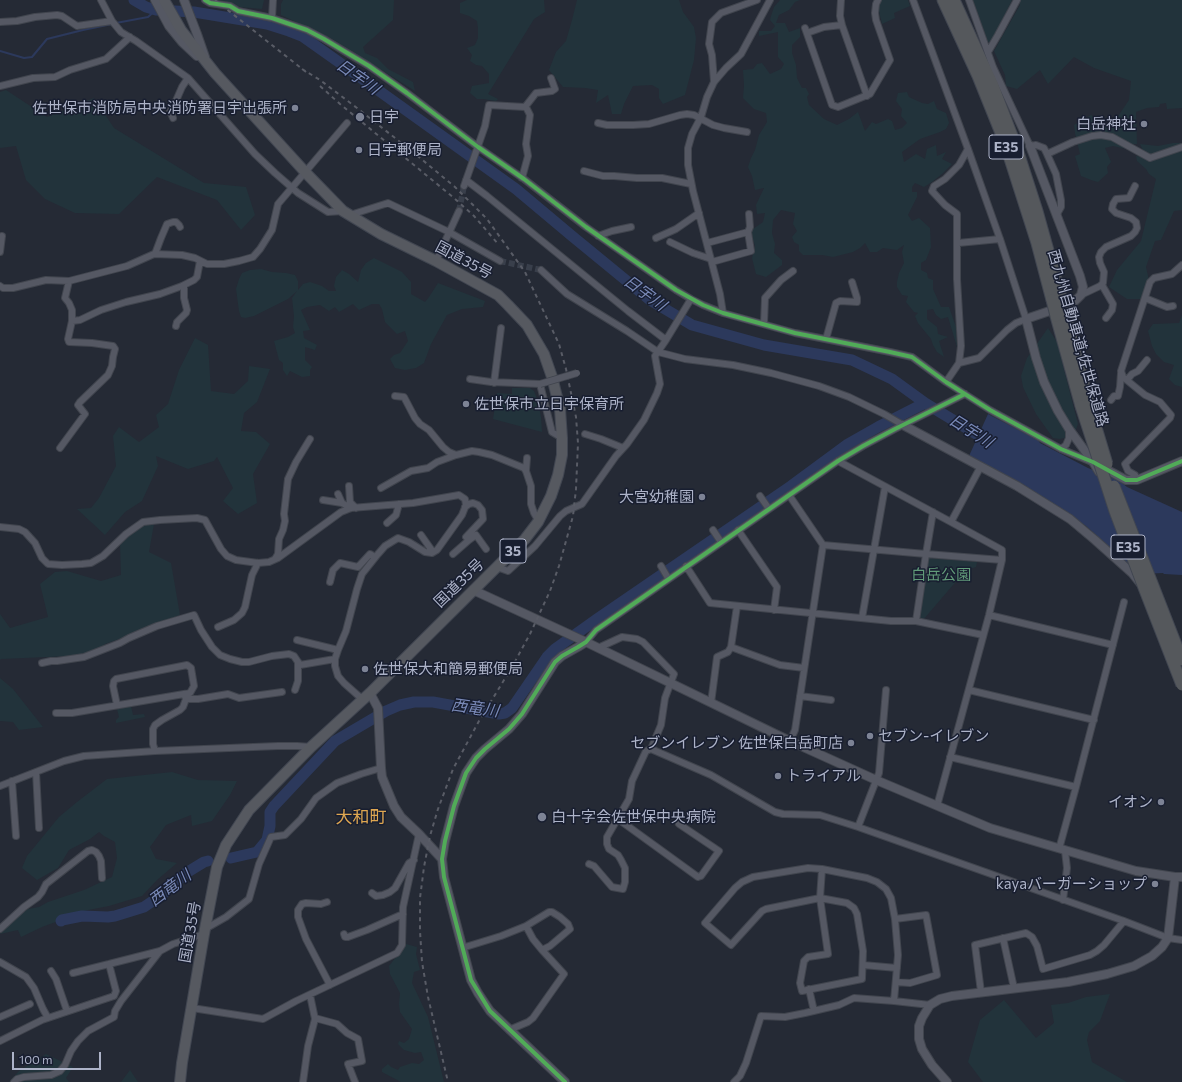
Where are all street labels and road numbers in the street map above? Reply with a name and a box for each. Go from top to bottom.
road number: E35 [989,135,1023,159]
street label: 国道35号 [432,237,496,283]
street label: 西九州自動車道;佐世保道路 [1044,247,1112,429]
road number: E35 [1111,535,1145,559]
road number: 35 [500,539,526,563]
street label: 国道35号 [430,555,488,611]
street label: 国道35号 [176,900,204,964]

